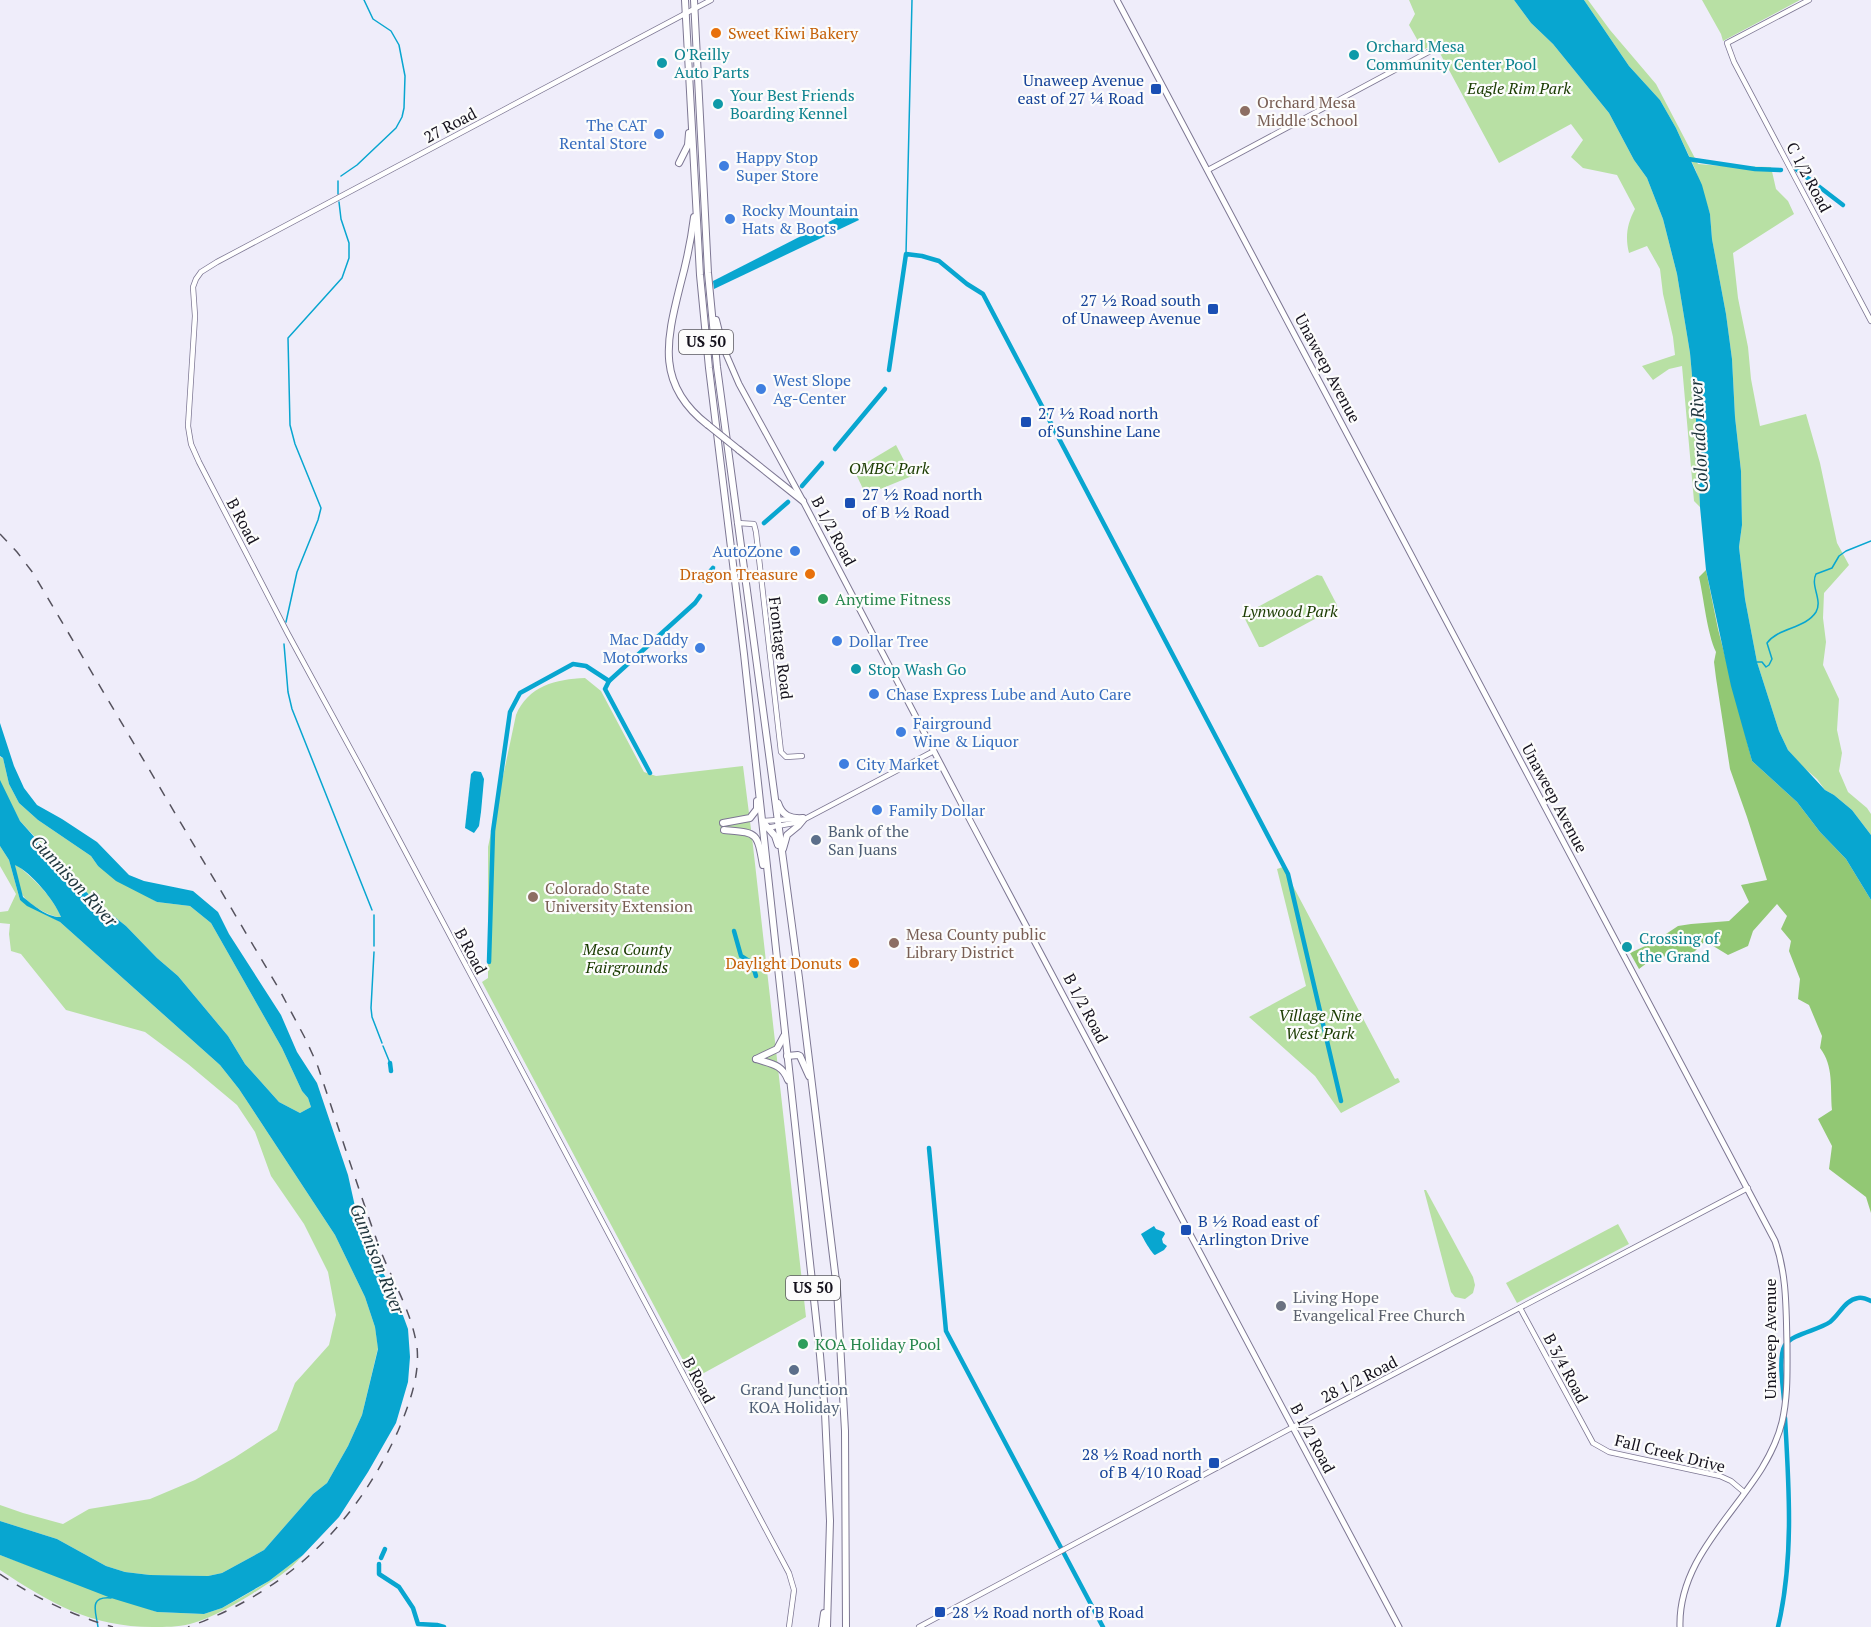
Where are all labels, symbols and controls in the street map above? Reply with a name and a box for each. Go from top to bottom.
place label: Sweet Kiwi Bakery [728,22,859,44]
marker: Sweet Kiwi Bakery [709,26,723,40]
place label: Orchard Mesa Community Center Pool [1366,35,1537,75]
place label: O'Reilly Auto Parts [674,43,749,83]
marker: Orchard Mesa Community Center Pool [1347,48,1361,62]
marker: O'Reilly Auto Parts [655,56,669,70]
place label: Unaweep Avenue east of 27 ¼ Road [1017,69,1144,109]
park label: Eagle Rim Park [1466,77,1571,99]
marker: Unaweep Avenue east of 27 ¼ Road [1149,82,1163,96]
place label: Your Best Friends Boarding Kennel [730,84,855,124]
place label: Orchard Mesa Middle School [1257,91,1358,131]
marker: Your Best Friends Boarding Kennel [711,97,725,111]
street label: 27 Road [420,102,480,148]
marker: Orchard Mesa Middle School [1238,104,1252,118]
place label: The CAT Rental Store [559,114,647,154]
marker: The CAT Rental Store [652,127,666,141]
street label: C 1/2 Road [1781,138,1837,216]
place label: Happy Stop Super Store [736,146,818,186]
marker: Happy Stop Super Store [717,159,731,173]
place label: Rocky Mountain Hats & Boots [742,199,859,239]
marker: Rocky Mountain Hats & Boots [723,212,737,226]
place label: 27 ½ Road south of Unaweep Avenue [1062,289,1202,329]
marker: 27 ½ Road south of Unaweep Avenue [1206,302,1220,316]
street label: Unaweep Avenue [1290,309,1366,427]
road number: US 50 [679,330,733,354]
place label: West Slope Ag-Center [773,369,851,409]
water label: Colorado River [1683,378,1713,493]
marker: West Slope Ag-Center [754,382,768,396]
place label: 27 ½ Road north of Sunshine Lane [1038,402,1160,442]
marker: 27 ½ Road north of Sunshine Lane [1019,415,1033,429]
park label: OMBC Park [849,457,930,479]
place label: 27 ½ Road north of B ½ Road [862,483,983,523]
street label: B 1/2 Road [806,492,862,570]
street label: B Road [222,494,264,548]
marker: 27 ½ Road north of B ½ Road [843,496,857,510]
place label: AutoZone [712,540,783,562]
marker: AutoZone [788,544,802,558]
place label: Dragon Treasure [680,563,798,585]
marker: Dragon Treasure [803,567,817,581]
place label: Anytime Fitness [835,588,951,610]
marker: Anytime Fitness [816,592,830,606]
street label: Frontage Road [764,595,798,701]
park label: Lynwood Park [1241,600,1338,622]
place label: Mac Daddy Motorworks [603,628,689,668]
place label: Dollar Tree [849,630,929,652]
marker: Dollar Tree [830,634,844,648]
marker: Mac Daddy Motorworks [693,641,707,655]
place label: Stop Wash Go [868,658,967,680]
marker: Stop Wash Go [849,662,863,676]
place label: Chase Express Lube and Auto Care [886,683,1131,705]
marker: Chase Express Lube and Auto Care [867,687,881,701]
place label: Fairground Wine & Liquor [913,712,1019,752]
marker: Fairground Wine & Liquor [894,725,908,739]
street label: Unaweep Avenue [1517,739,1593,857]
place label: City Market [856,753,939,775]
marker: City Market [837,757,851,771]
place label: Family Dollar [889,799,986,821]
marker: Family Dollar [870,803,884,817]
place label: Bank of the San Juans [828,820,909,860]
water label: Gunnison River [26,829,124,932]
marker: Bank of the San Juans [809,833,823,847]
place label: Colorado State University Extension [545,877,693,917]
marker: Colorado State University Extension [526,890,540,904]
place label: Mesa County public Library District [906,923,1046,963]
street label: B Road [450,924,492,978]
place label: Crossing of the Grand [1639,927,1721,967]
marker: Mesa County public Library District [887,936,901,950]
park label: Mesa County Fairgrounds [582,938,672,978]
marker: Crossing of the Grand [1620,940,1634,954]
place label: Daylight Donuts [726,952,842,974]
marker: Daylight Donuts [847,956,861,970]
street label: B 1/2 Road [1058,969,1114,1047]
park label: Village Nine West Park [1278,1004,1362,1044]
water label: Gunnison River [345,1200,411,1318]
place label: B ½ Road east of Arlington Drive [1198,1210,1320,1250]
marker: B ½ Road east of Arlington Drive [1179,1223,1193,1237]
road number: US 50 [786,1276,840,1300]
street label: Unaweep Avenue [1759,1279,1781,1399]
place label: Living Hope Evangelical Free Church [1293,1286,1466,1326]
marker: Living Hope Evangelical Free Church [1274,1299,1288,1313]
street label: B 3/4 Road [1538,1329,1594,1407]
place label: KOA Holiday Pool [815,1333,941,1355]
marker: KOA Holiday Pool [796,1337,810,1351]
street label: 28 1/2 Road [1317,1350,1401,1408]
street label: B Road [678,1353,720,1407]
marker: Grand Junction KOA Holiday [787,1363,801,1377]
place label: Grand Junction KOA Holiday [740,1378,849,1418]
street label: B 1/2 Road [1285,1399,1341,1477]
street label: Fall Creek Drive [1612,1429,1728,1477]
place label: 28 ½ Road north of B 4/10 Road [1082,1443,1203,1483]
marker: 28 ½ Road north of B 4/10 Road [1207,1456,1221,1470]
place label: 28 ½ Road north of B Road [952,1601,1144,1623]
marker: 28 ½ Road north of B Road [933,1605,947,1619]

